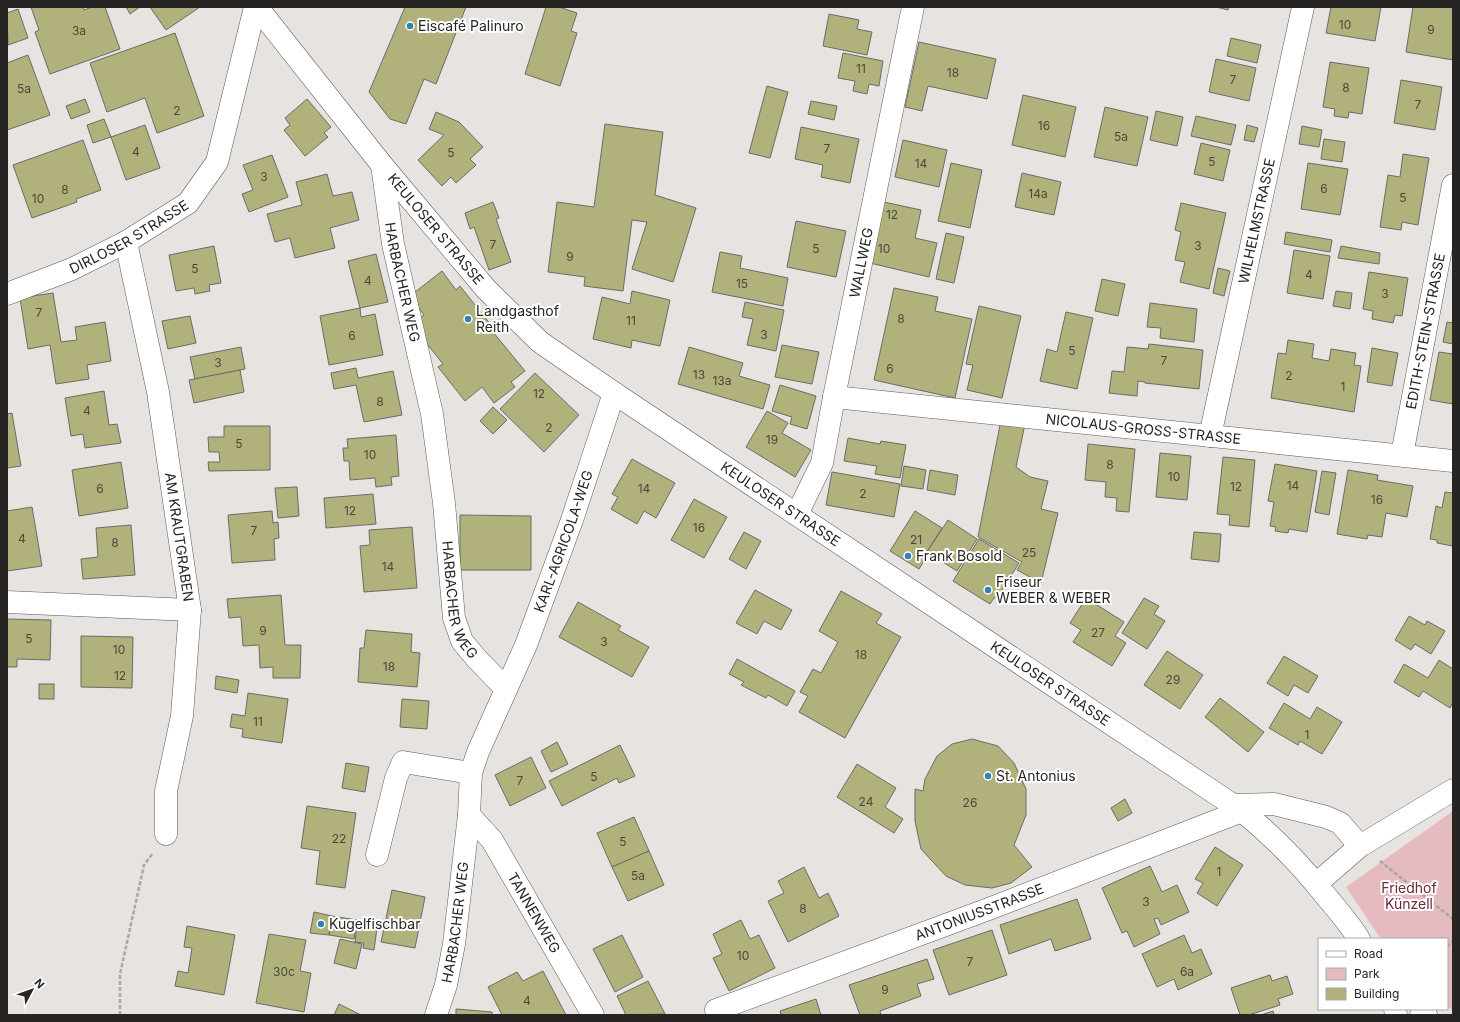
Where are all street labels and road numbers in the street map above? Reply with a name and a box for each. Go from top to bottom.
street label: WILHELMSTRASSE [1234,157,1278,285]
street label: KEULOSER STRASSE [385,170,488,288]
street label: DIRLOSER STRASSE [66,196,191,277]
street label: HARBACHER WEG [382,221,424,344]
street label: WALLWEG [845,226,876,299]
street label: EDITH-STEIN-STRASSE [1402,252,1448,411]
street label: NICOLAUS-GROSS-STRASSE [1045,410,1242,447]
street label: KEULOSER STRASSE [718,458,844,549]
street label: KARL-AGRICOLA-WEG [530,468,596,615]
street label: AM KRAUTGRABEN [162,471,198,603]
street label: HARBACHER WEG [439,540,482,662]
street label: KEULOSER STRASSE [988,637,1114,729]
street label: HARBACHER WEG [438,861,471,984]
street label: TANNENWEG [505,869,564,956]
street label: ANTONIUSSTRASSE [912,880,1046,944]

